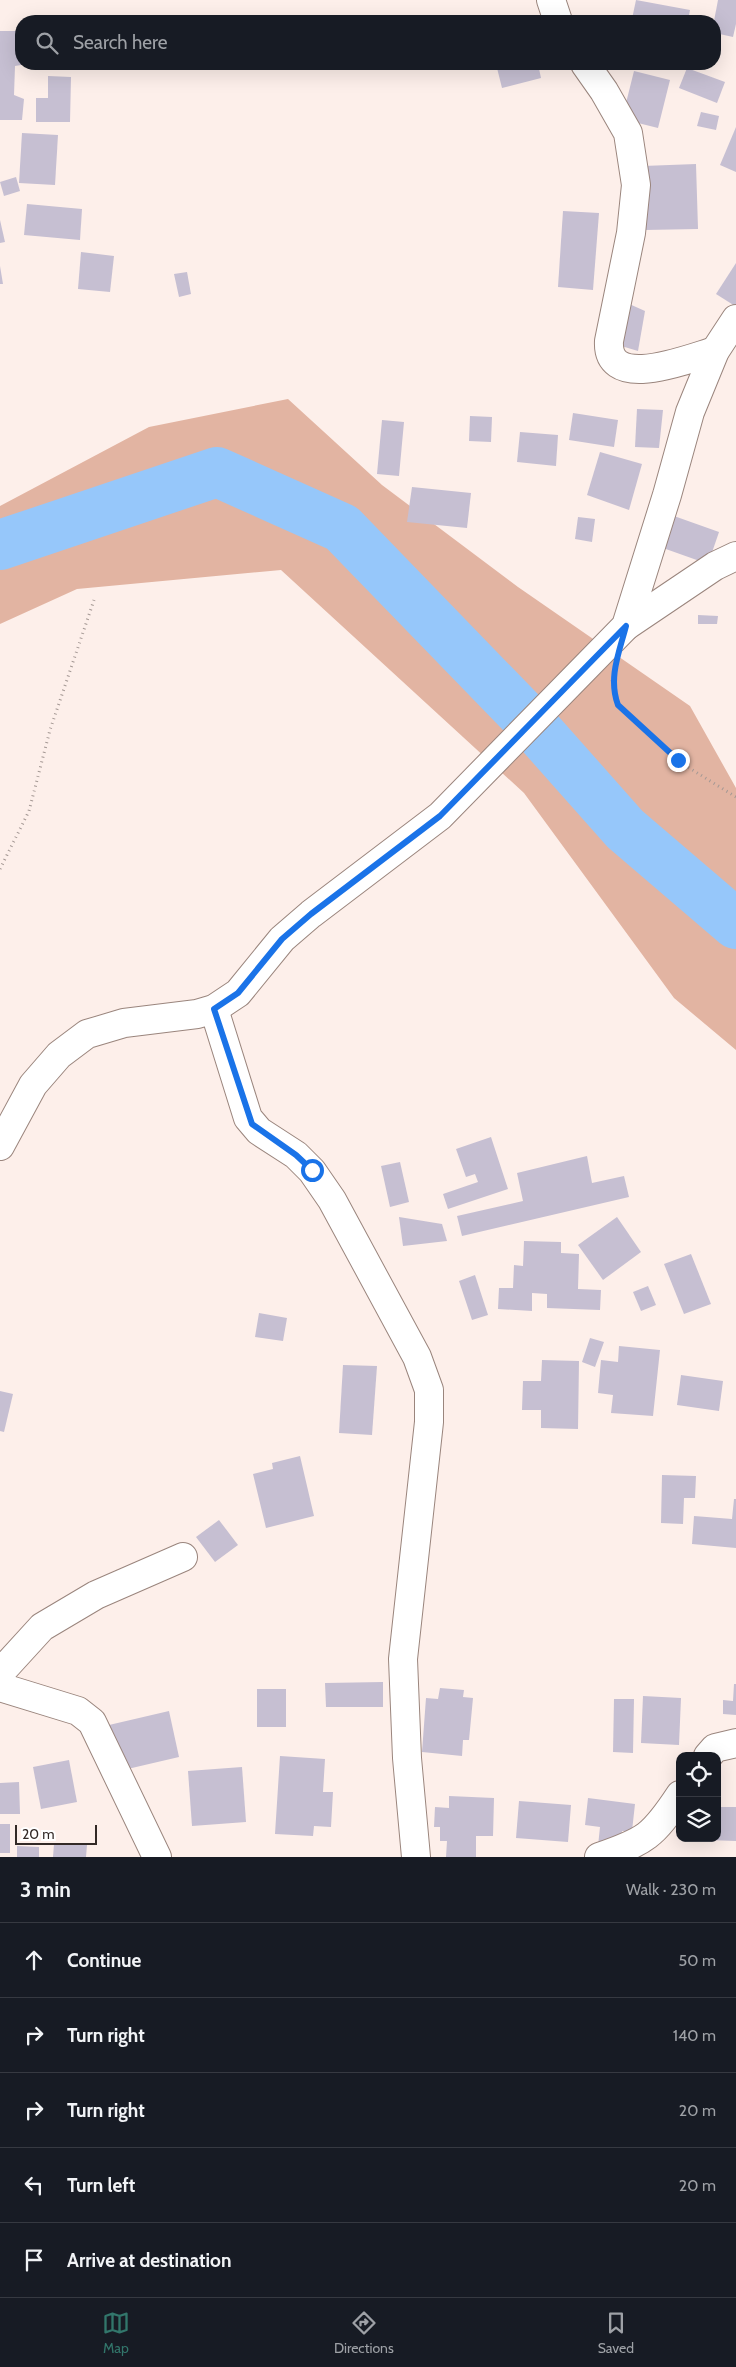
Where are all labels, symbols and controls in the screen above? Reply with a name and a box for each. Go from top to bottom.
search box [15,15,721,70]
icon: search [33,29,61,57]
text: Search here [73,31,167,54]
route end [667,749,690,772]
route start [301,1159,324,1182]
map controls [676,1752,721,1842]
button: locate [676,1752,721,1797]
button: layers [676,1797,721,1842]
scale bar [15,1822,98,1845]
text: 20 m [22,1825,55,1843]
text: 3 min [20,1877,71,1902]
text: Walk · 230 m [626,1880,716,1899]
icon: ahead [20,1946,48,1974]
text: Continue [67,1949,141,1972]
text: 50 m [679,1951,716,1970]
icon: right [20,2021,48,2049]
text: Turn right [67,2024,145,2047]
text: 140 m [673,2026,716,2045]
icon: right [20,2096,48,2124]
text: Turn right [67,2099,145,2122]
text: 20 m [679,2101,716,2120]
icon: left [20,2171,48,2199]
text: Turn left [67,2174,135,2197]
text: 20 m [679,2176,716,2195]
icon: arrive [20,2246,48,2274]
text: Arrive at destination [67,2249,231,2272]
tab: Map [102,2309,130,2357]
tab: Directions [334,2309,394,2357]
tab: Saved [598,2309,634,2357]

